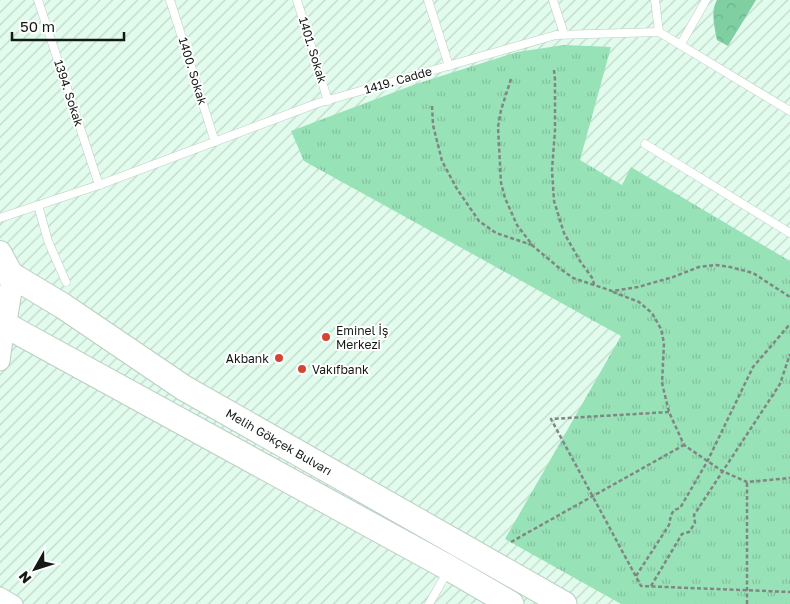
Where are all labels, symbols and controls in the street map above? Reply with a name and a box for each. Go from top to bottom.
scale bar [12,10,125,42]
street label: 1401. Sokak [296,15,330,85]
text: 50 m [20,17,55,35]
street label: 1400. Sokak [176,35,210,107]
street label: 1394. Sokak [51,58,87,128]
street label: 1419. Cadde [363,63,433,97]
place label: Eminel İş Merkezi [336,323,388,352]
marker: Eminel İş Merkezi [320,331,332,343]
place label: Akbank [226,351,269,366]
marker: Akbank [273,352,285,364]
place label: Vakıfbank [312,362,369,377]
marker: Vakıfbank [296,363,308,375]
street label: Melih Gökçek Bulvarı [223,405,335,479]
north arrow [10,544,60,594]
text: N [15,568,34,587]

